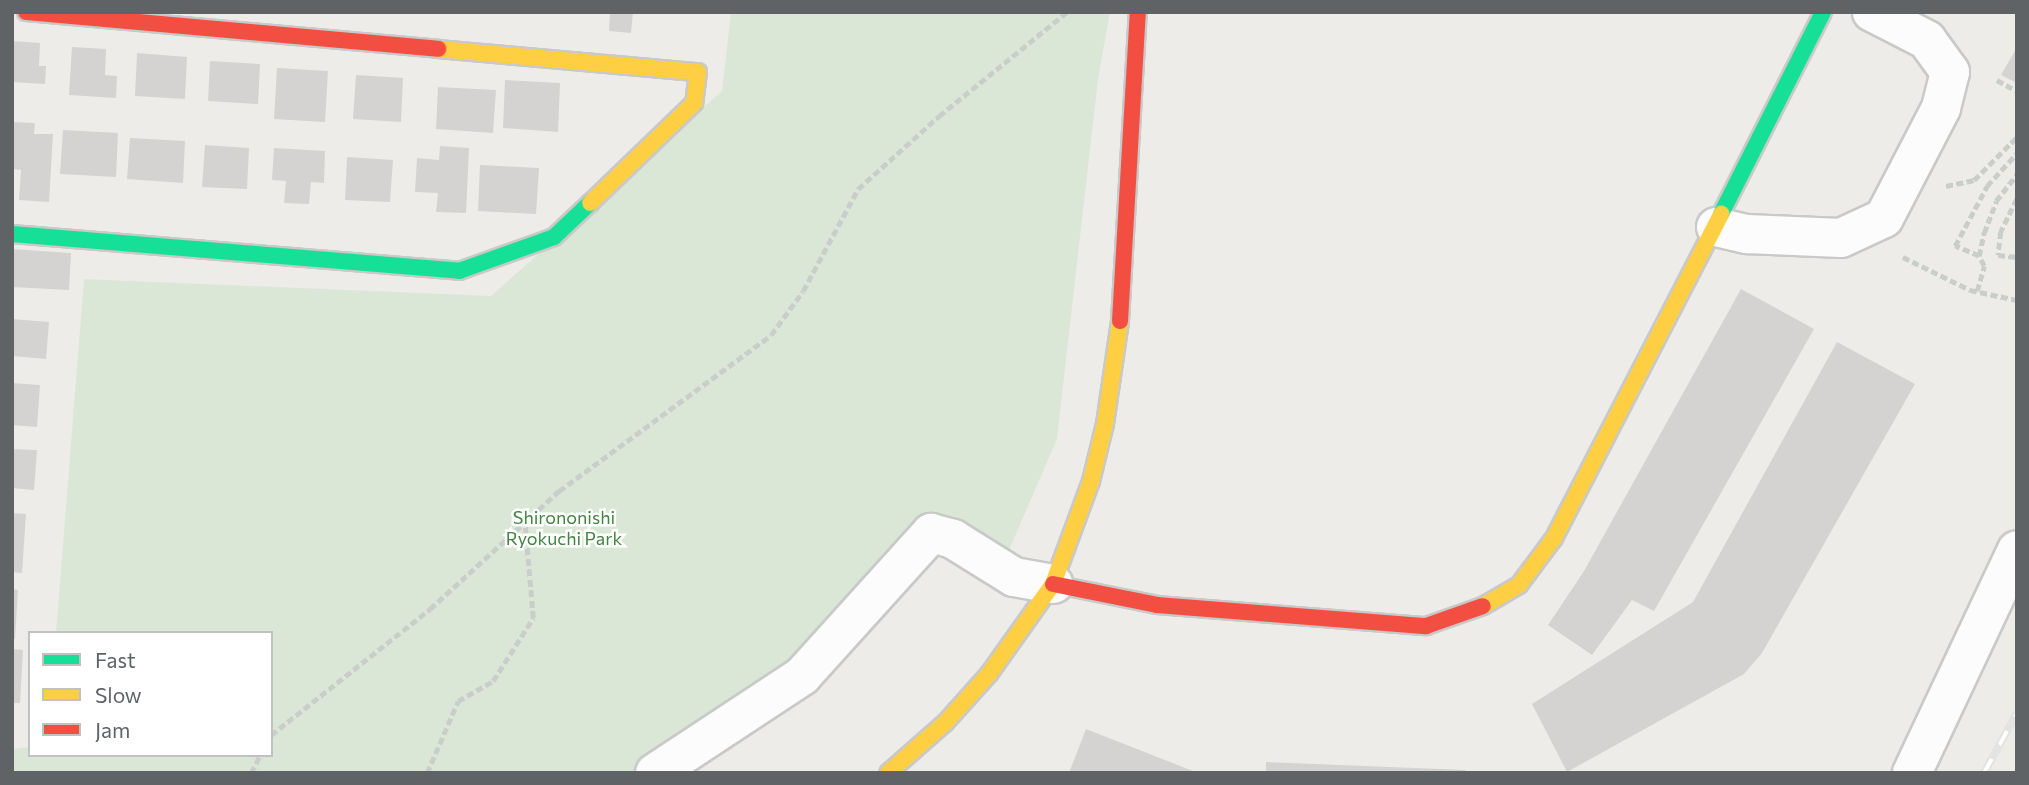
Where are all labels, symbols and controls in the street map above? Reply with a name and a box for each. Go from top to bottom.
park label: Shirononishi Ryokuchi Park [506,507,622,550]
legend [28,631,273,757]
text: Fast [95,647,136,672]
text: Slow [95,682,142,707]
text: Jam [95,717,130,742]

